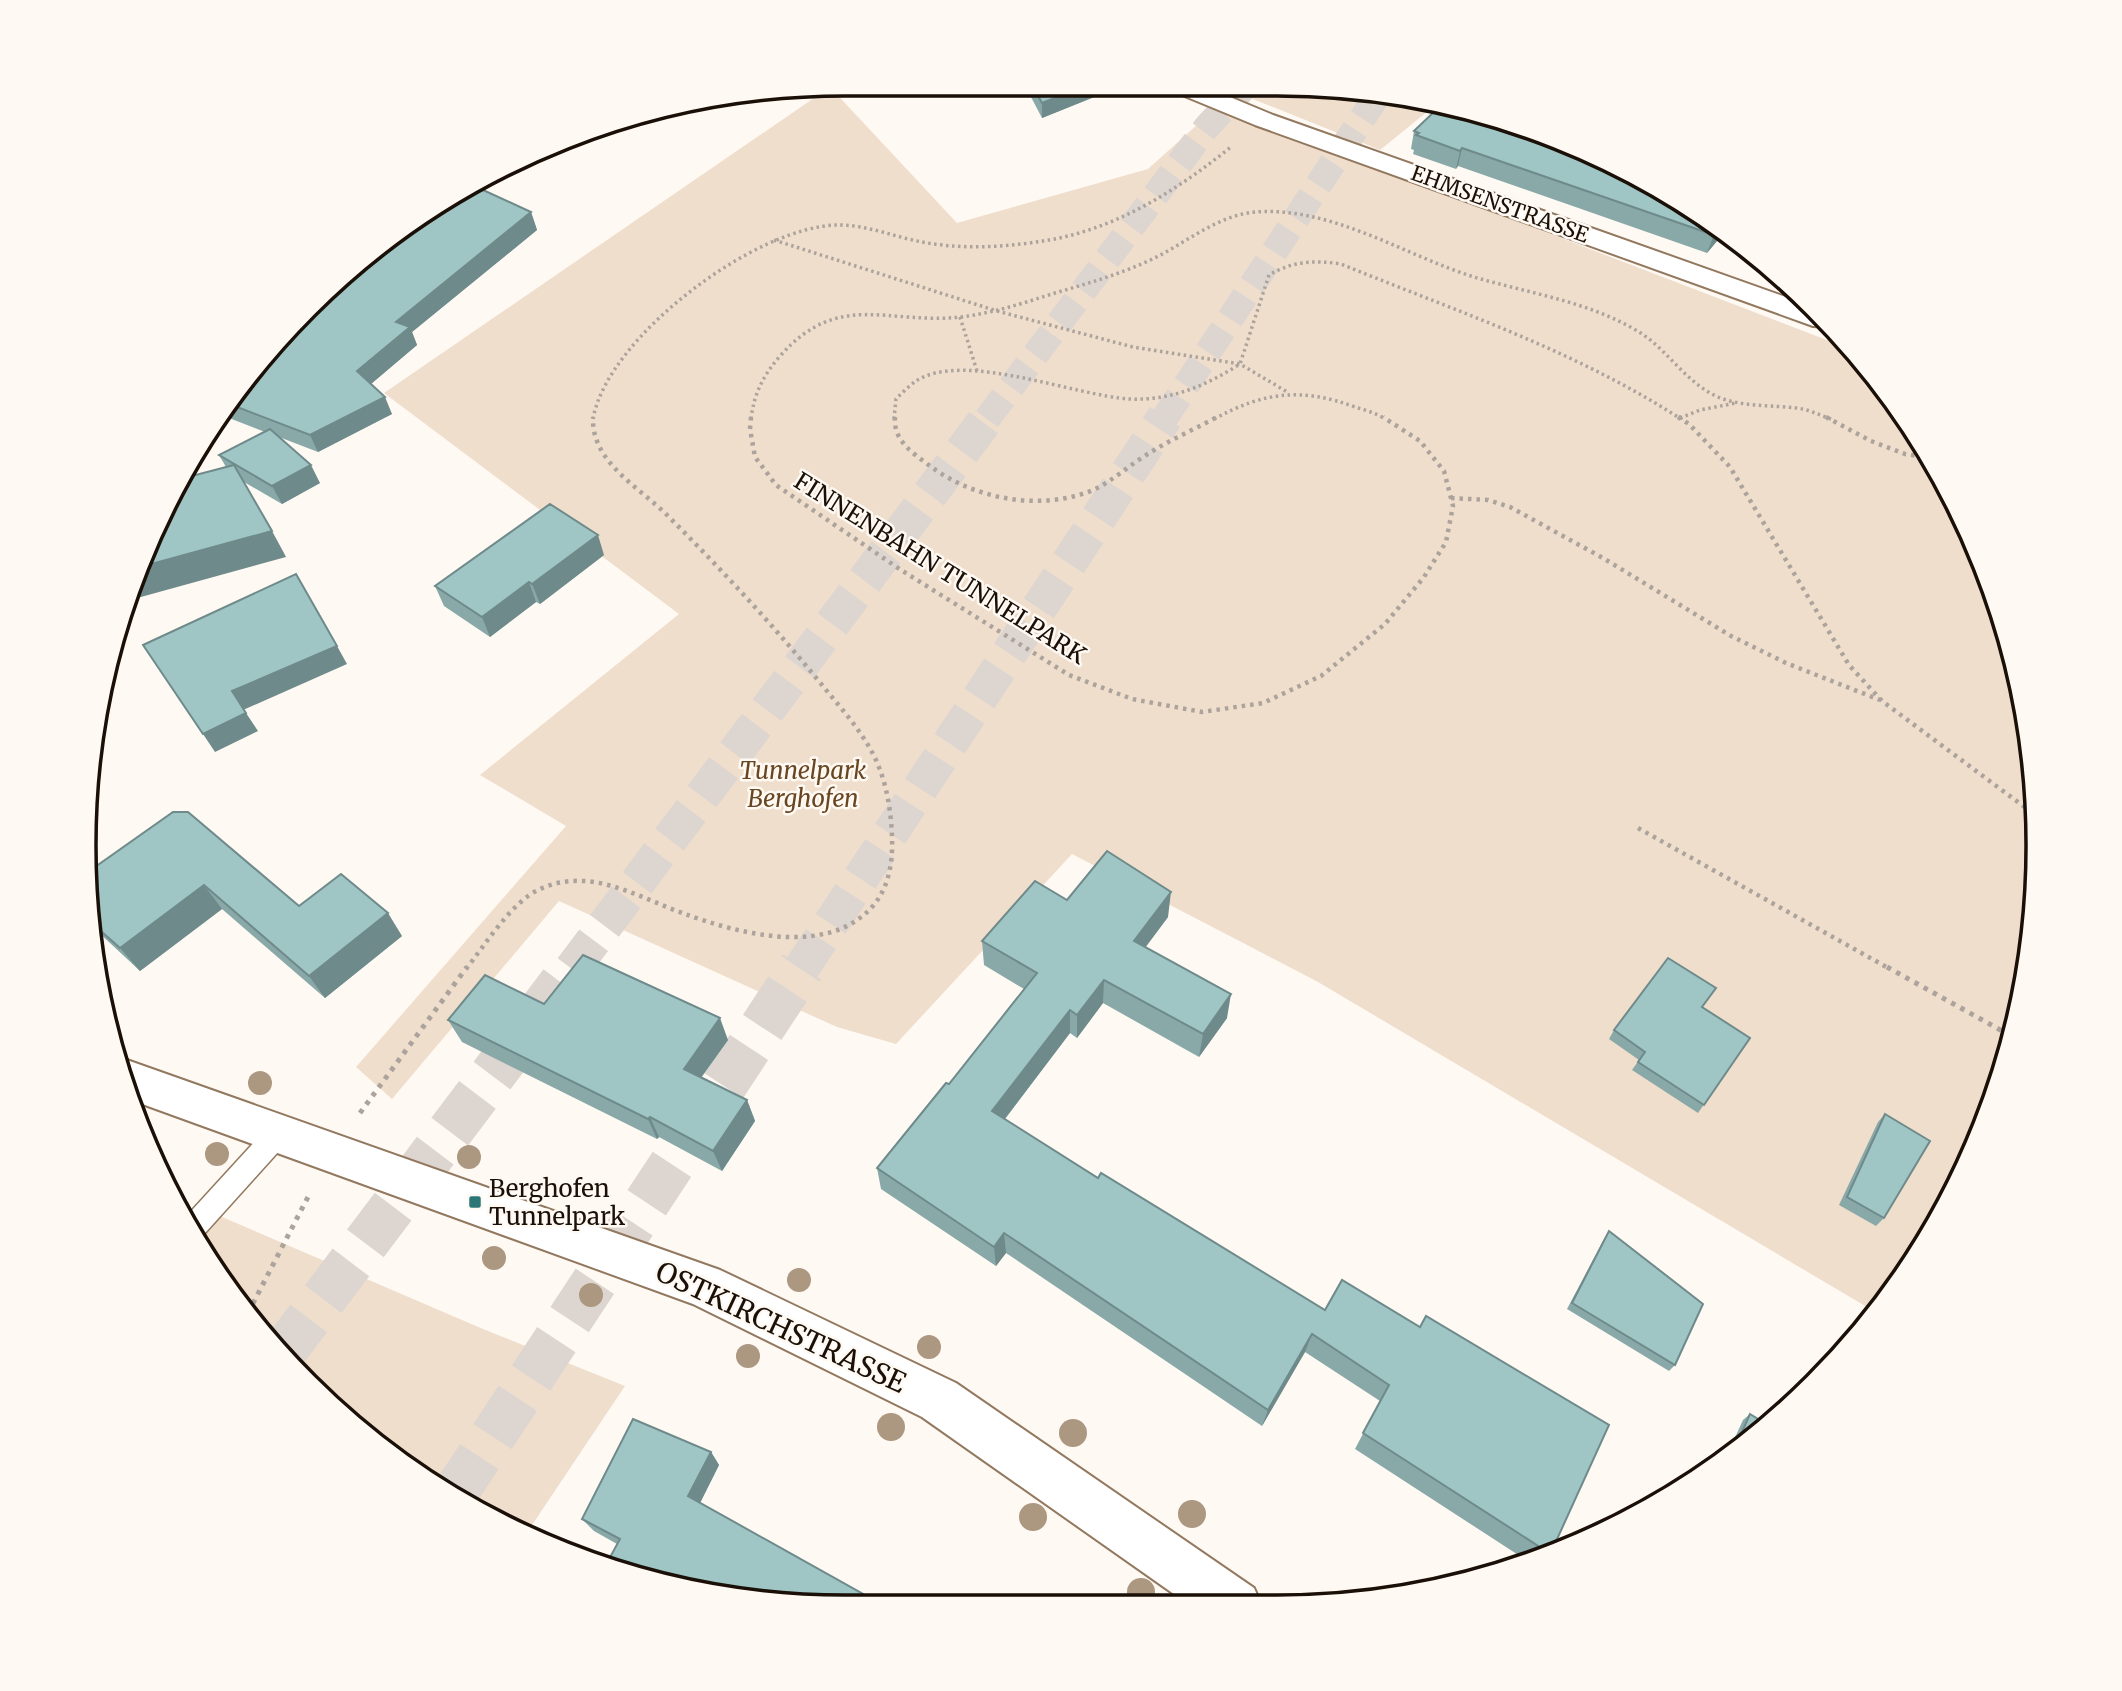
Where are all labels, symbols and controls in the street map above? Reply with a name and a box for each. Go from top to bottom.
street label: EHMSENSTRASSE [1407,159,1593,249]
street label: FINNENBAHN TUNNELPARK [788,465,1092,671]
park label: Tunnelpark Berghofen [740,755,866,814]
place label: Berghofen Tunnelpark [489,1173,626,1232]
marker: Berghofen Tunnelpark [467,1194,483,1210]
street label: OSTKIRCHSTRASSE [650,1253,912,1401]

